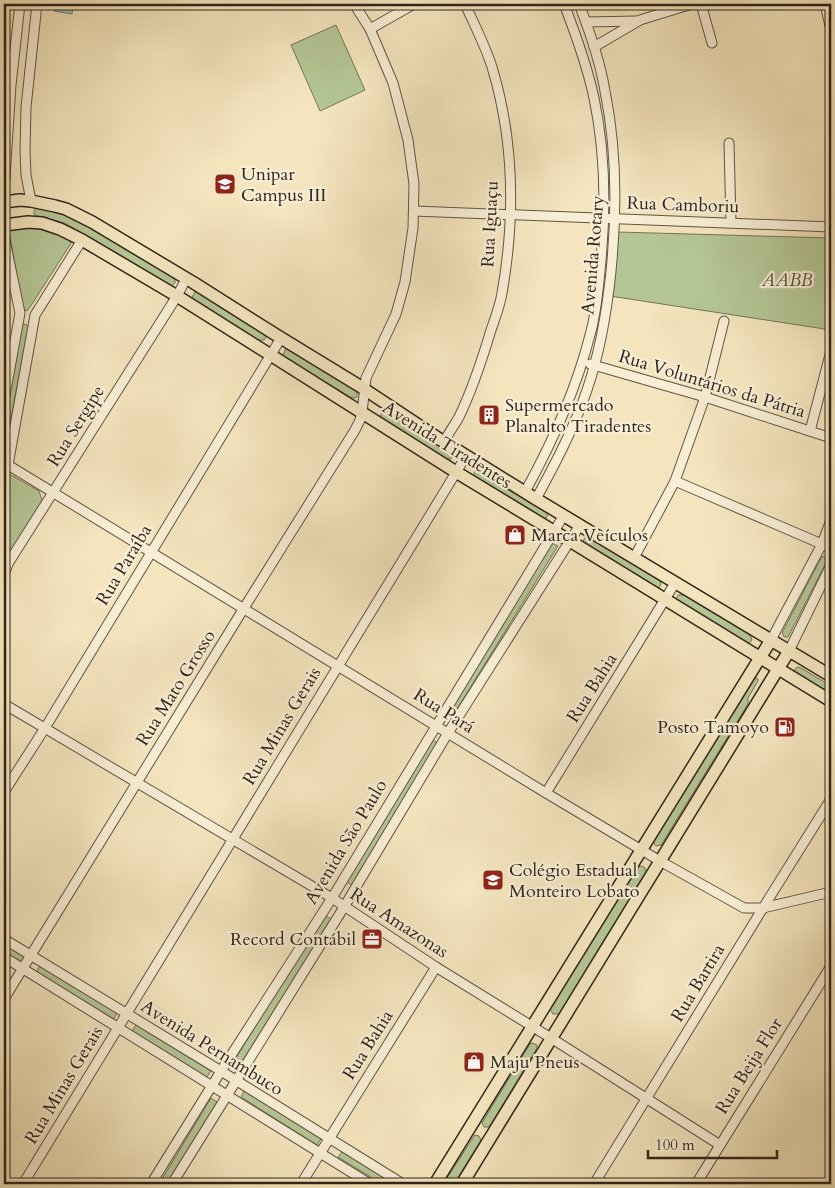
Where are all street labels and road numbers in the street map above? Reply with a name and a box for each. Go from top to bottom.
street label: Rua Iguaçu [475,180,505,268]
street label: Rua Camboriu [626,191,740,219]
street label: Avenida Rotary [575,194,611,316]
street label: Rua Voluntários da Pátria [616,344,809,424]
street label: Rua Sergipe [41,381,111,471]
street label: Avenida Tiradentes [378,395,516,495]
street label: Rua Paraíba [90,520,158,610]
street label: Rua Mato Grosso [130,625,222,751]
street label: Rua Bahia [561,648,623,728]
street label: Rua Minas Gerais [237,662,327,790]
street label: Rua Pará [409,682,480,740]
street label: Avenida São Paulo [299,775,393,909]
street label: Rua Amazonas [345,882,453,964]
street label: Rua Bartira [665,939,731,1027]
street label: Avenida Pernambuco [136,994,288,1102]
street label: Rua Bahia [337,1005,399,1085]
street label: Rua Beija Flor [709,1013,789,1119]
street label: Rua Minas Gerais [19,1021,109,1149]

